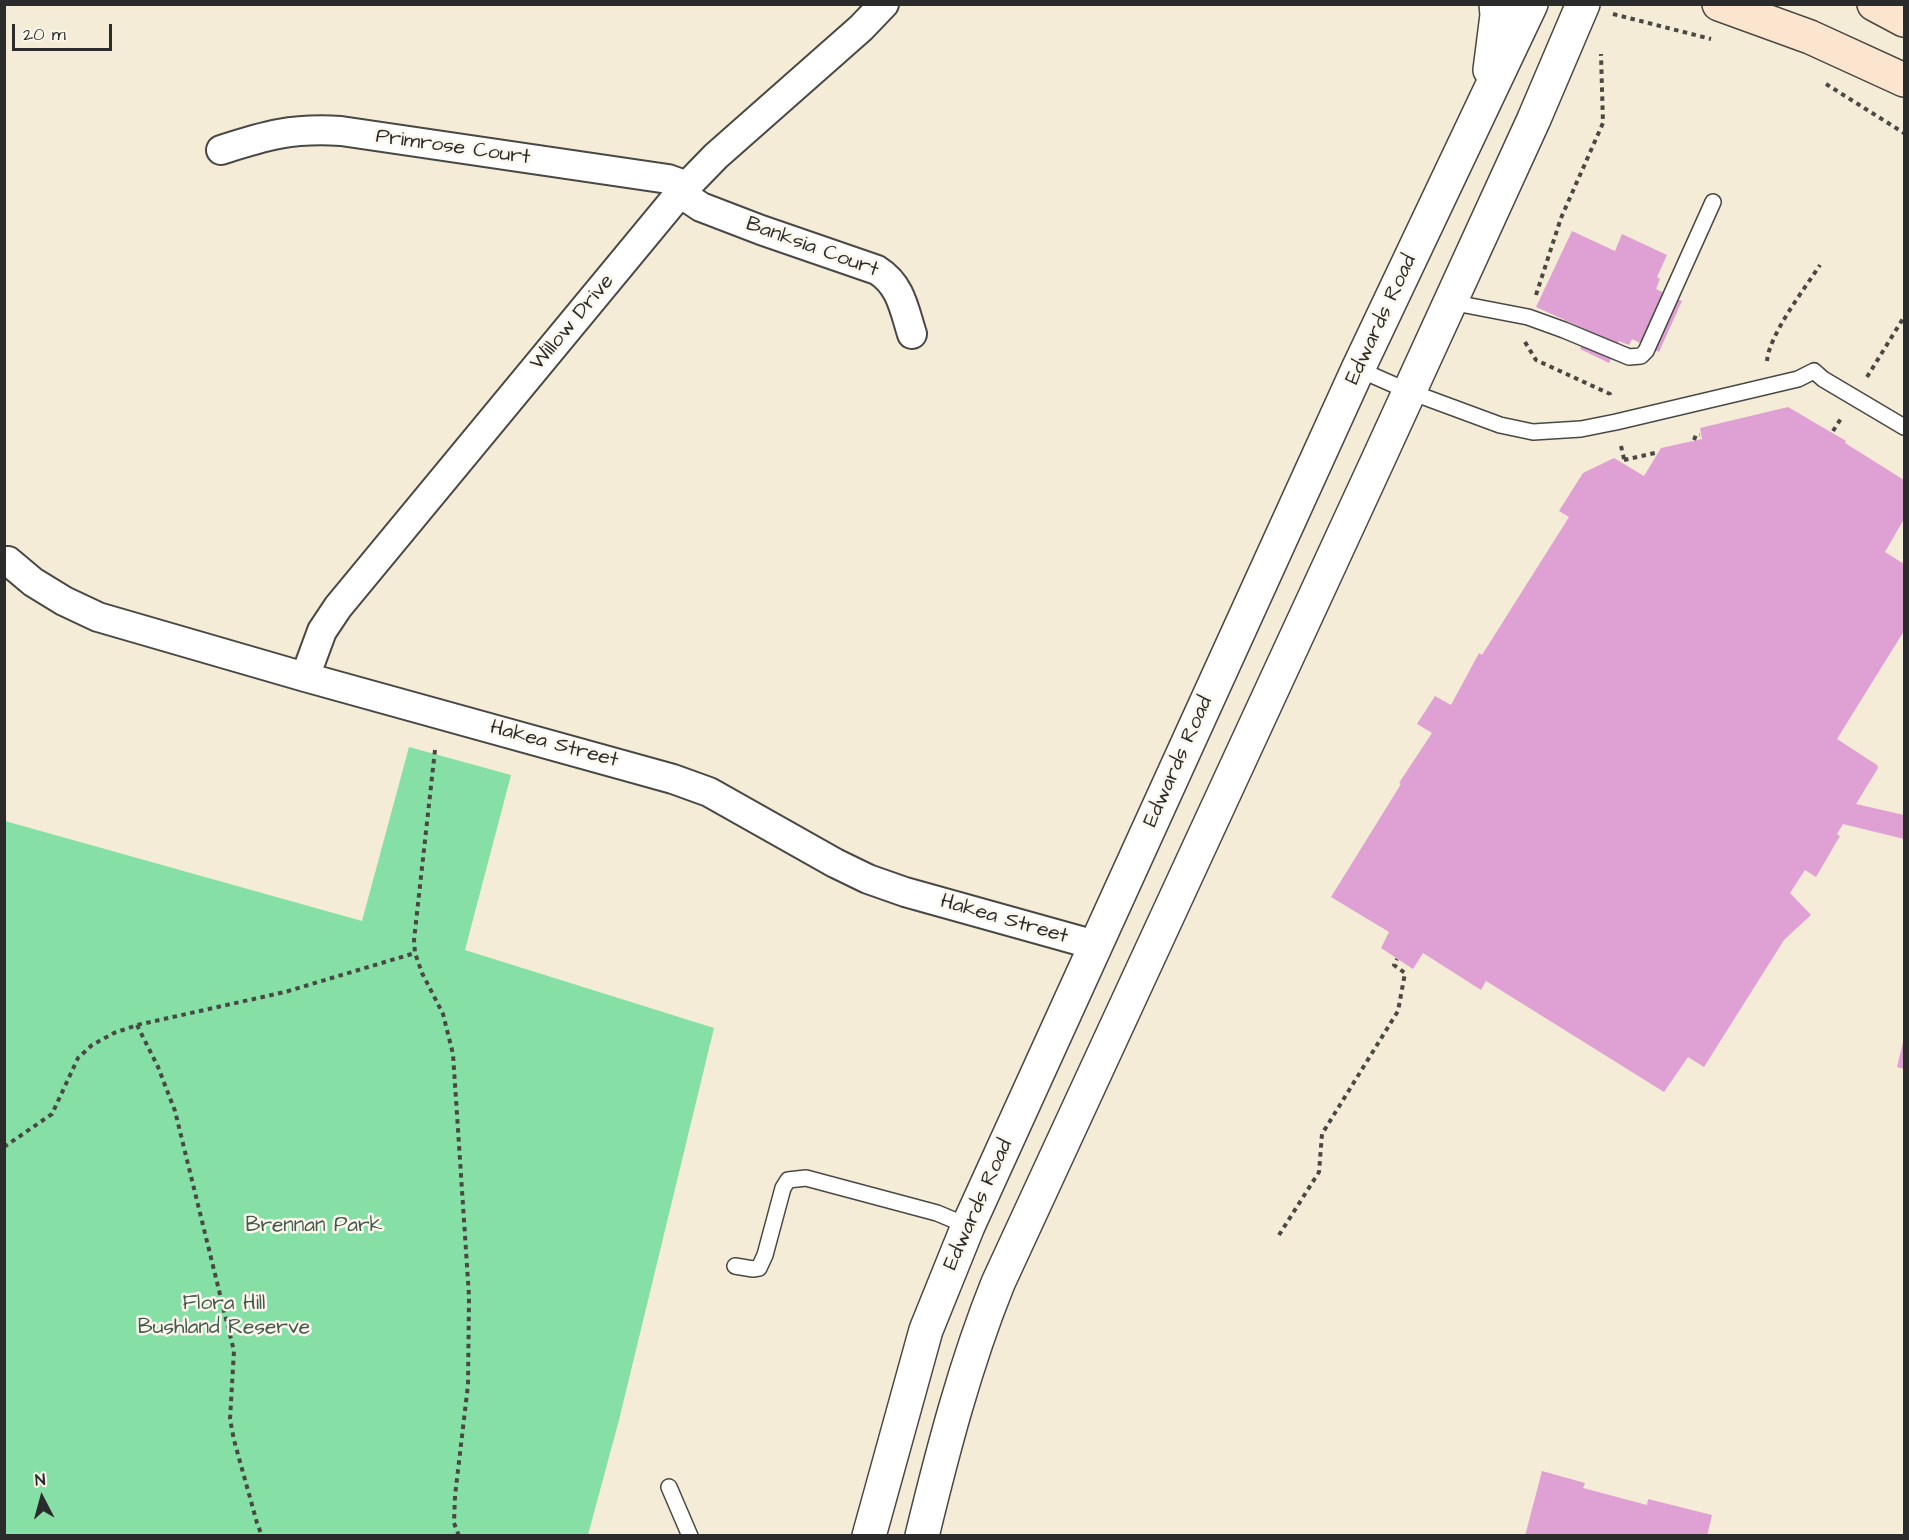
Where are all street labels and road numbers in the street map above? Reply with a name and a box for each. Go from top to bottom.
street label: Primrose Court [374,125,532,171]
street label: Banksia Court [742,212,882,284]
street label: Edwards Road [1341,251,1423,389]
street label: Willow Drive [526,270,620,376]
street label: Edwards Road [1139,693,1219,831]
street label: Hakea Street [487,716,621,774]
street label: Hakea Street [937,890,1071,950]
street label: Edwards Road [939,1136,1019,1274]

